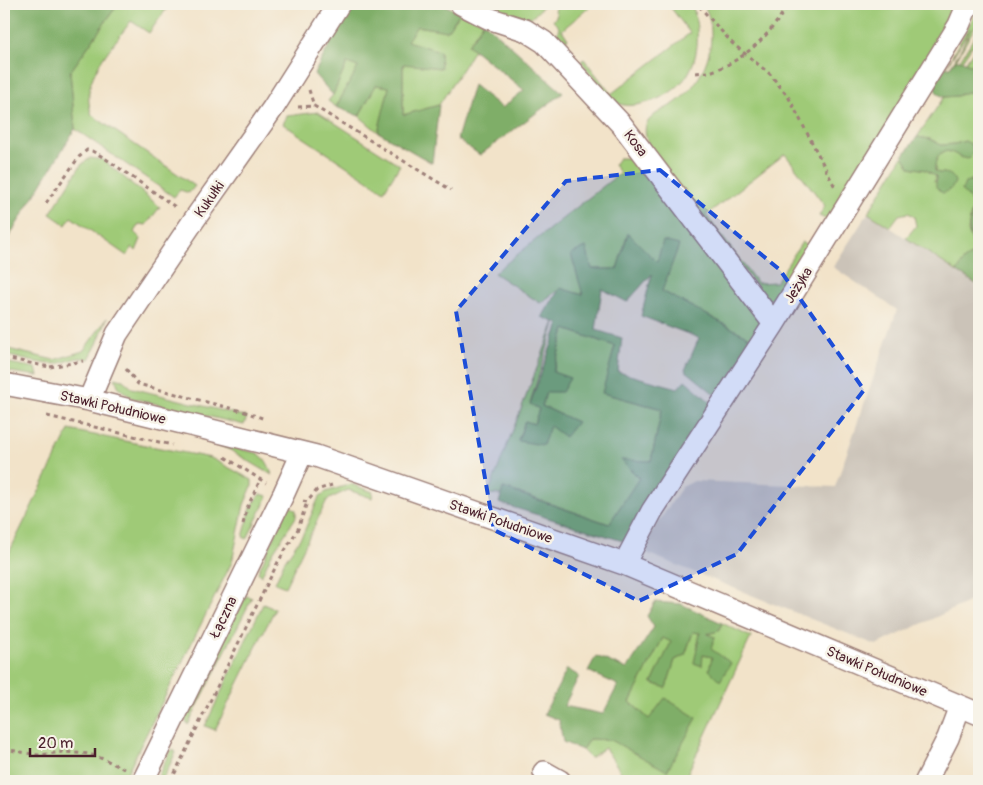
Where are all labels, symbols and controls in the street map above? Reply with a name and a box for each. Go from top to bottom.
street label: Kosa [620,127,651,160]
street label: Kukułki [191,178,228,221]
street label: Jeżyka [781,264,816,306]
street label: Stawki Południowe [58,387,167,428]
street label: Stawki Południowe [447,496,555,547]
street label: Łączna [206,594,241,642]
street label: Stawki Południowe [824,643,930,700]
scale bar [30,725,95,757]
text: 20 m [38,734,73,753]

